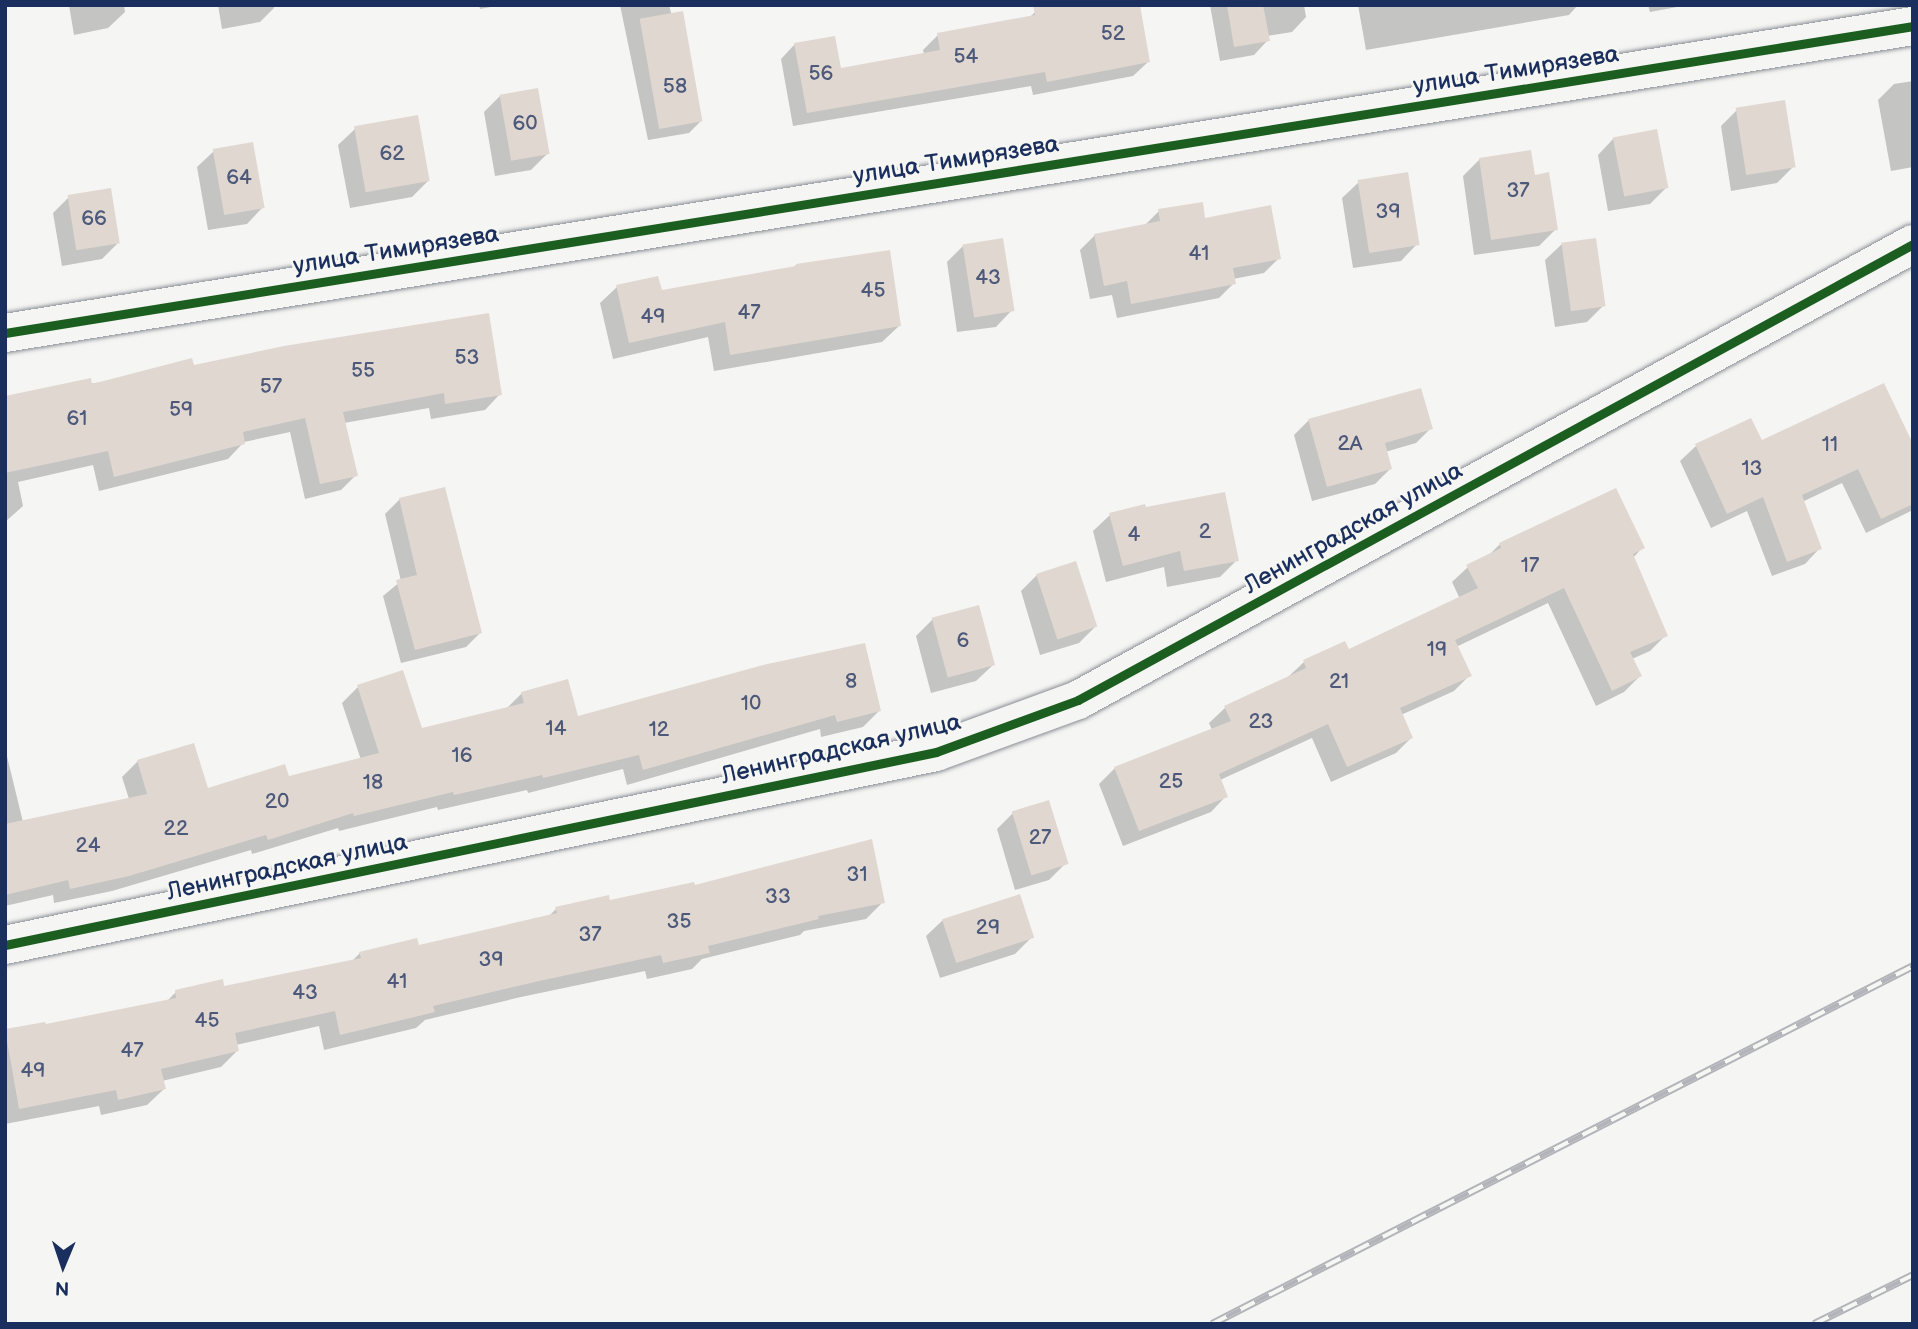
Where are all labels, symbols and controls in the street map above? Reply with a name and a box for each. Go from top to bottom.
house number: 52 [1101,21,1125,47]
street label: улица Тимирязева [1411,40,1621,100]
house number: 54 [954,44,978,70]
house number: 56 [809,61,833,87]
house number: 58 [663,74,687,100]
house number: 60 [512,111,538,137]
street label: улица Тимирязева [851,130,1061,190]
house number: 62 [379,141,405,167]
house number: 64 [226,165,252,191]
house number: 37 [1506,178,1530,204]
house number: 39 [1375,199,1401,225]
house number: 66 [81,206,107,232]
street label: улица Тимирязева [291,220,501,280]
house number: 41 [1189,241,1209,267]
house number: 43 [975,265,1001,291]
house number: 45 [861,278,885,304]
house number: 47 [737,300,761,326]
house number: 49 [641,304,665,330]
house number: 53 [455,345,479,371]
house number: 55 [351,358,375,384]
house number: 57 [260,374,282,400]
house number: 59 [169,397,193,423]
house number: 61 [67,406,87,432]
house number: 2А [1337,431,1363,457]
house number: 11 [1822,432,1838,458]
street label: Ленинградская улица [1239,456,1467,600]
house number: 13 [1741,456,1763,482]
house number: 2 [1199,519,1211,545]
house number: 4 [1128,522,1140,548]
house number: 17 [1521,553,1539,579]
house number: 6 [957,628,969,654]
house number: 19 [1427,637,1447,663]
house number: 8 [845,669,857,695]
house number: 21 [1329,669,1349,695]
house number: 10 [741,691,761,717]
street label: Ленинградская улица [718,707,964,791]
house number: 23 [1249,709,1273,735]
house number: 14 [546,716,566,742]
house number: 12 [649,717,669,743]
house number: 16 [452,743,472,769]
house number: 25 [1159,769,1183,795]
house number: 18 [363,770,383,796]
house number: 20 [265,789,289,815]
house number: 22 [164,816,188,842]
house number: 27 [1029,825,1051,851]
street label: Ленинградская улица [164,827,410,907]
house number: 24 [76,833,100,859]
house number: 31 [846,862,868,888]
house number: 33 [765,884,791,910]
house number: 35 [667,909,691,935]
house number: 29 [976,915,1000,941]
house number: 37 [578,922,602,948]
house number: 39 [478,947,504,973]
house number: 41 [387,969,407,995]
house number: 43 [292,980,318,1006]
house number: 45 [195,1008,219,1034]
house number: 47 [120,1038,144,1064]
house number: 49 [21,1058,45,1084]
north arrow [28,1231,98,1301]
text: N [55,1276,70,1299]

